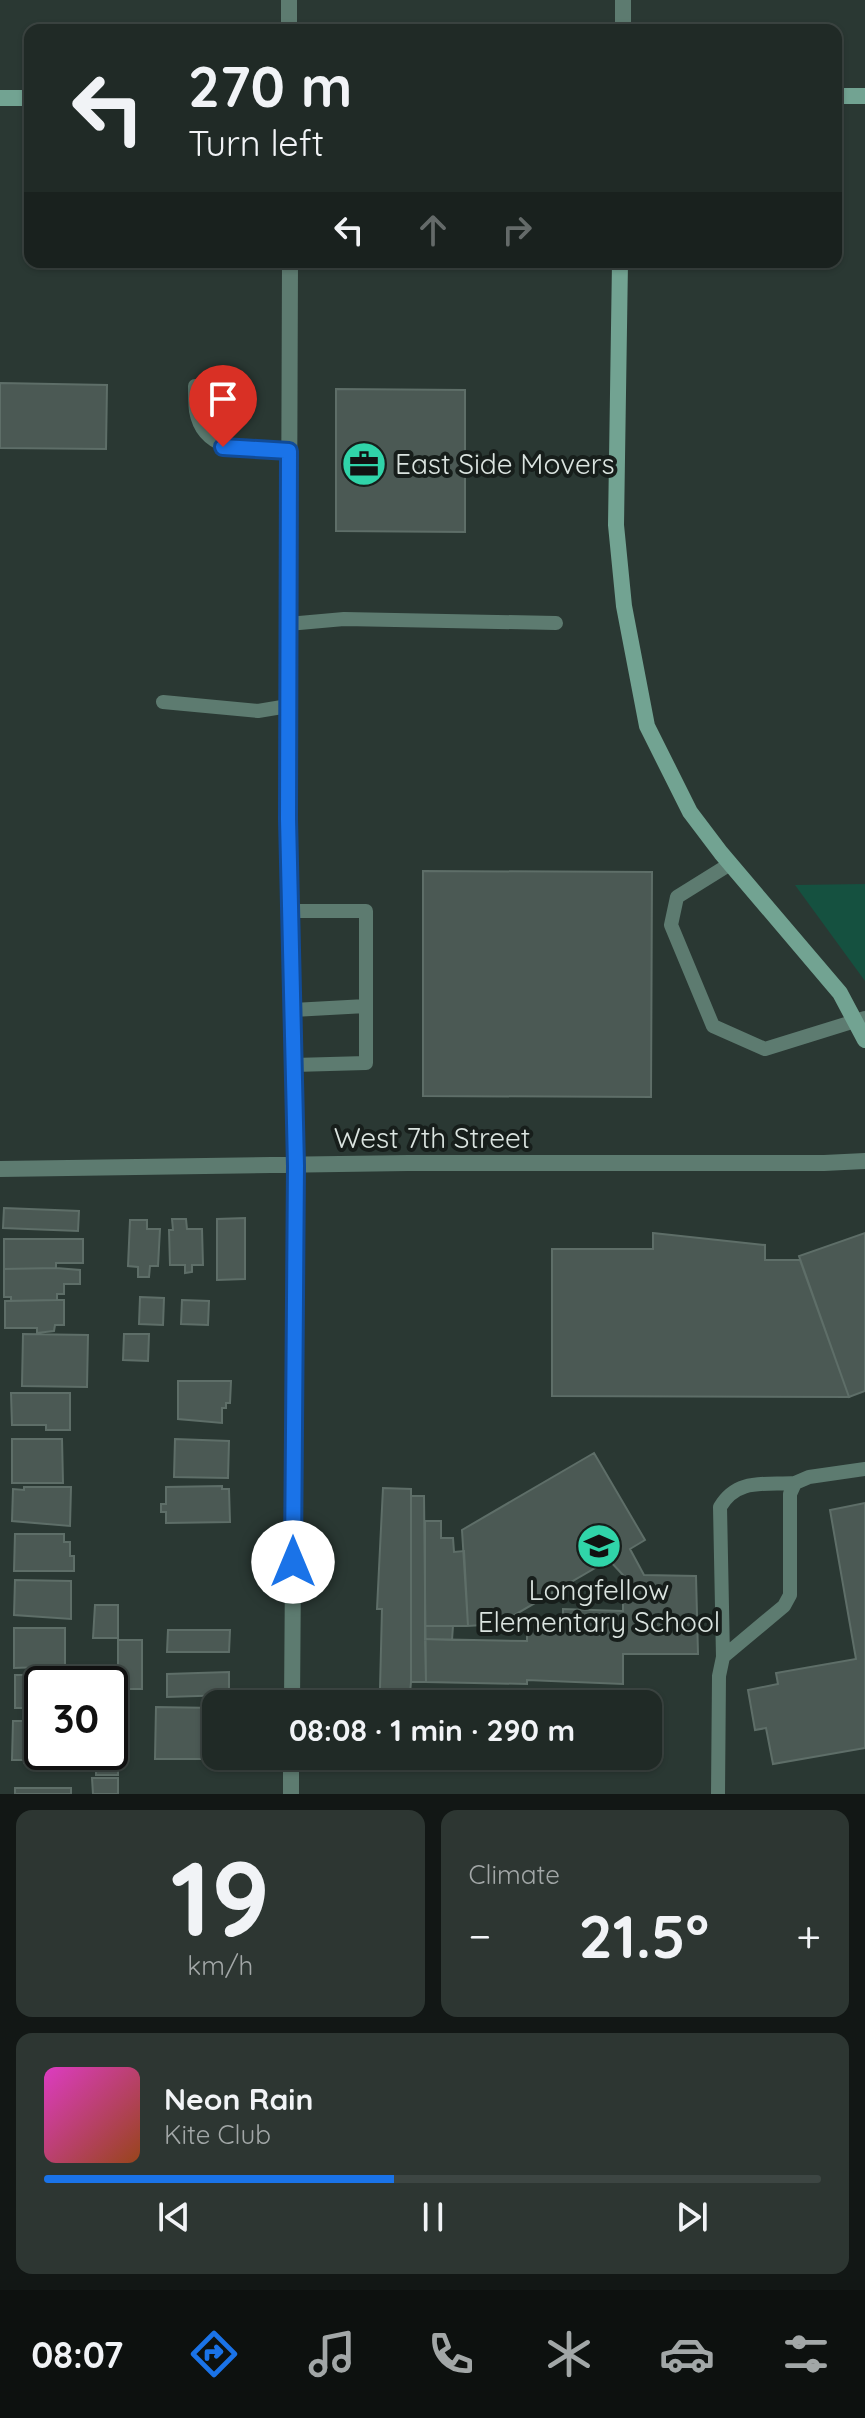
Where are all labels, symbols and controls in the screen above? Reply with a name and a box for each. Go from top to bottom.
text: 270 m [188,51,352,121]
icon: left [56,56,160,160]
text: Turn left [188,120,324,165]
icon: left [327,208,371,252]
icon: ahead [411,208,455,252]
icon: right [495,208,539,252]
pin [189,365,257,447]
icon: arrive [201,377,245,421]
office icon: East Side Movers [340,440,388,488]
place label: East Side Movers [395,446,615,481]
street label: West 7th Street [334,1120,530,1155]
position arrow [251,1520,335,1604]
school or university icon: Longfellow Elementary School [575,1522,623,1570]
place label: Longfellow Elementary School [478,1572,720,1639]
speed limit sign: 30 [24,1666,128,1770]
text: 08:08 · 1 min · 290 m [289,1711,575,1749]
text: 19 [170,1832,270,1962]
text: Climate [469,1858,560,1891]
text: 21.5° [579,1898,709,1973]
text: − [469,1908,491,1963]
text: + [796,1908,821,1963]
text: km/h [187,1949,253,1982]
text: Neon Rain [164,2080,313,2118]
text: Kite Club [164,2118,271,2151]
icon: previous [152,2195,196,2239]
icon: pause [411,2195,455,2239]
icon: next [670,2195,714,2239]
icon: directions [186,2326,242,2382]
icon: music [304,2326,360,2382]
icon: phone [423,2326,479,2382]
icon: climate [541,2326,597,2382]
icon: car [659,2326,715,2382]
icon: filters [778,2326,834,2382]
text: 08:07 [31,2332,123,2377]

